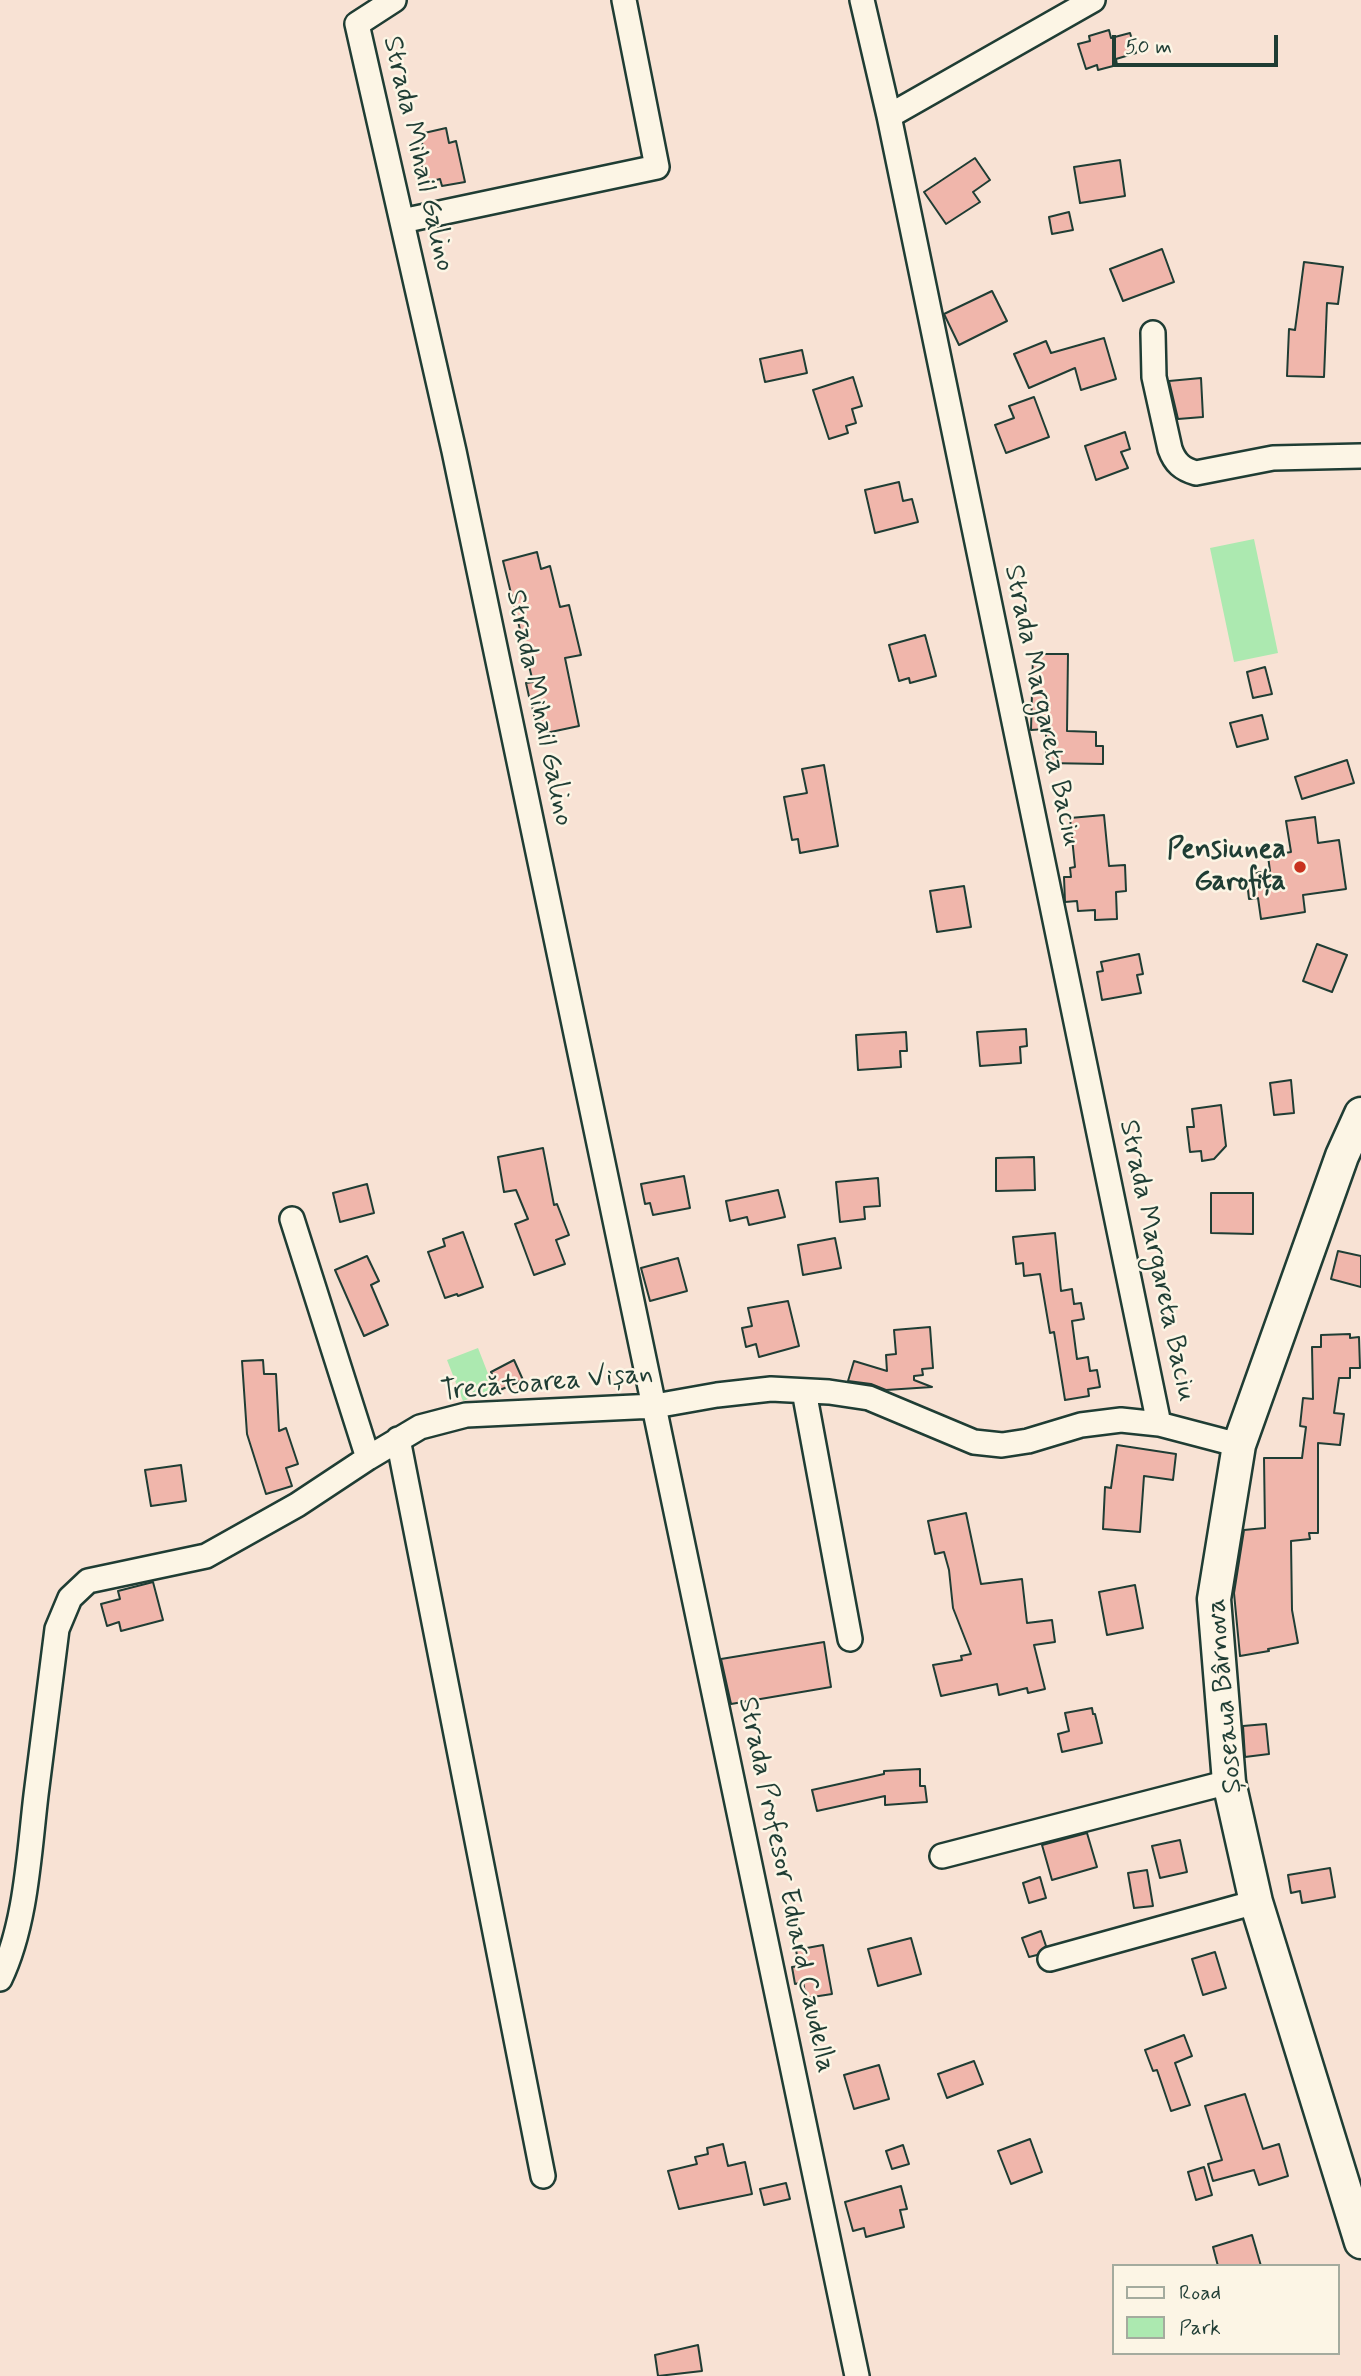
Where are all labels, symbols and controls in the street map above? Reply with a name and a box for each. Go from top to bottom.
scale bar [1116,21,1282,65]
street label: Strada Mihail Galino [374,33,460,275]
text: 50 m [1125,33,1172,61]
street label: Strada Margareta Baciu [995,562,1087,850]
street label: Strada Mihail Galino [497,587,579,829]
place label: Pensiunea Garofița [1167,834,1286,900]
marker: Pensiunea Garofița [1292,859,1308,875]
street label: Strada Margareta Baciu [1110,1117,1202,1405]
street label: Trecătoarea Vișan [439,1358,655,1410]
street label: Șoseaua Bârnova [1201,1597,1251,1795]
street label: Strada Profesor Eduard Caudella [729,1694,841,2076]
legend [1112,2264,1340,2355]
text: Road [1179,2279,1221,2307]
text: Park [1179,2314,1221,2342]

